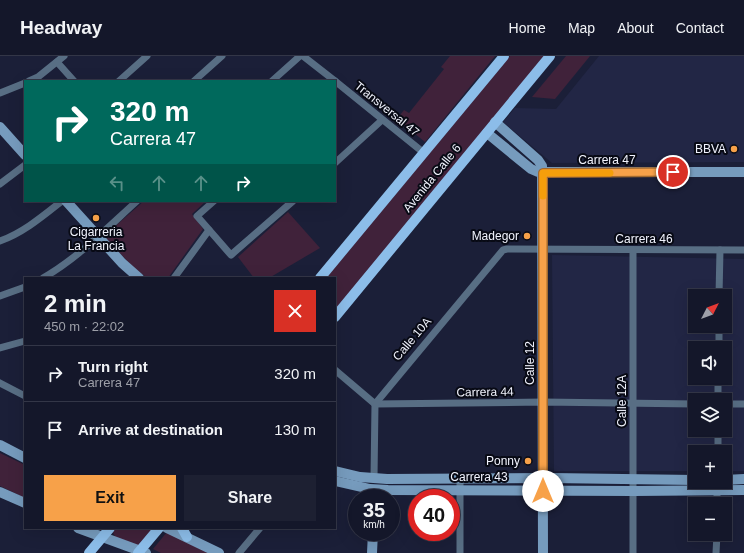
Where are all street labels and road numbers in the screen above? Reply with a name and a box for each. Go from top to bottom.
street label: Transversal 47 [352,79,422,139]
street label: Avenida Calle 6 [400,141,464,215]
street label: Carrera 47 [578,153,636,167]
street label: Carrera 46 [615,232,673,246]
street label: Calle 10A [390,315,434,363]
street label: Calle 12 [523,341,537,385]
street label: Calle 12A [615,375,629,427]
street label: Carrera 44 [456,384,514,399]
street label: Carrera 43 [450,470,508,484]

